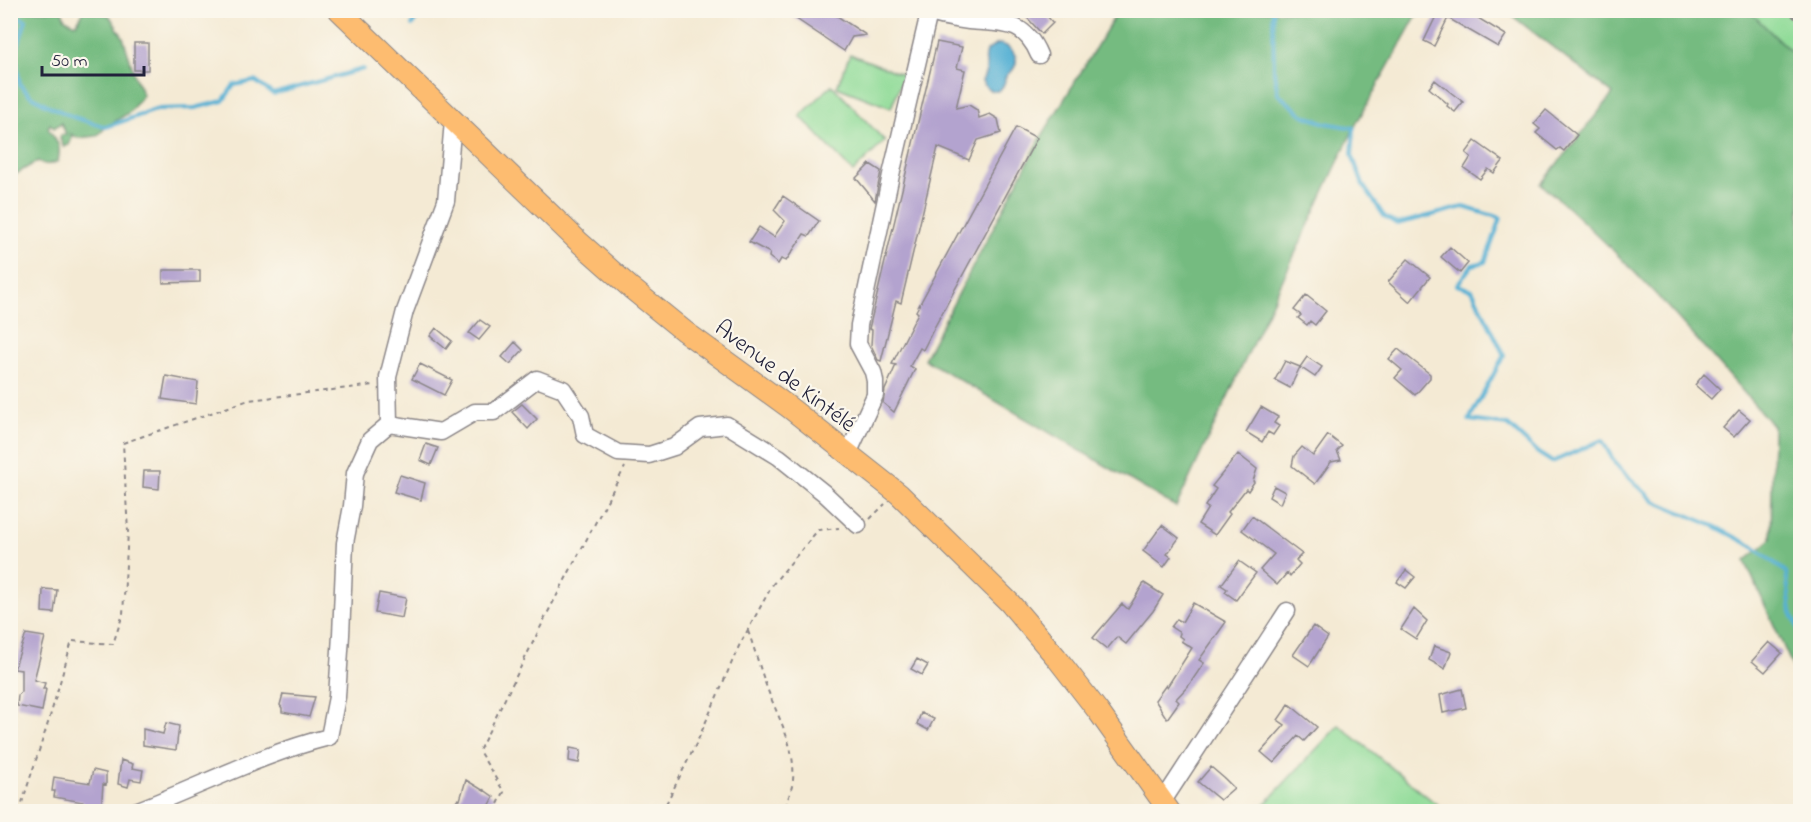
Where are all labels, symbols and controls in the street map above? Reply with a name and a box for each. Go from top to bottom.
scale bar [42,39,144,77]
text: 50 m [51,49,88,75]
street label: Avenue de Kintélé [706,312,863,442]

